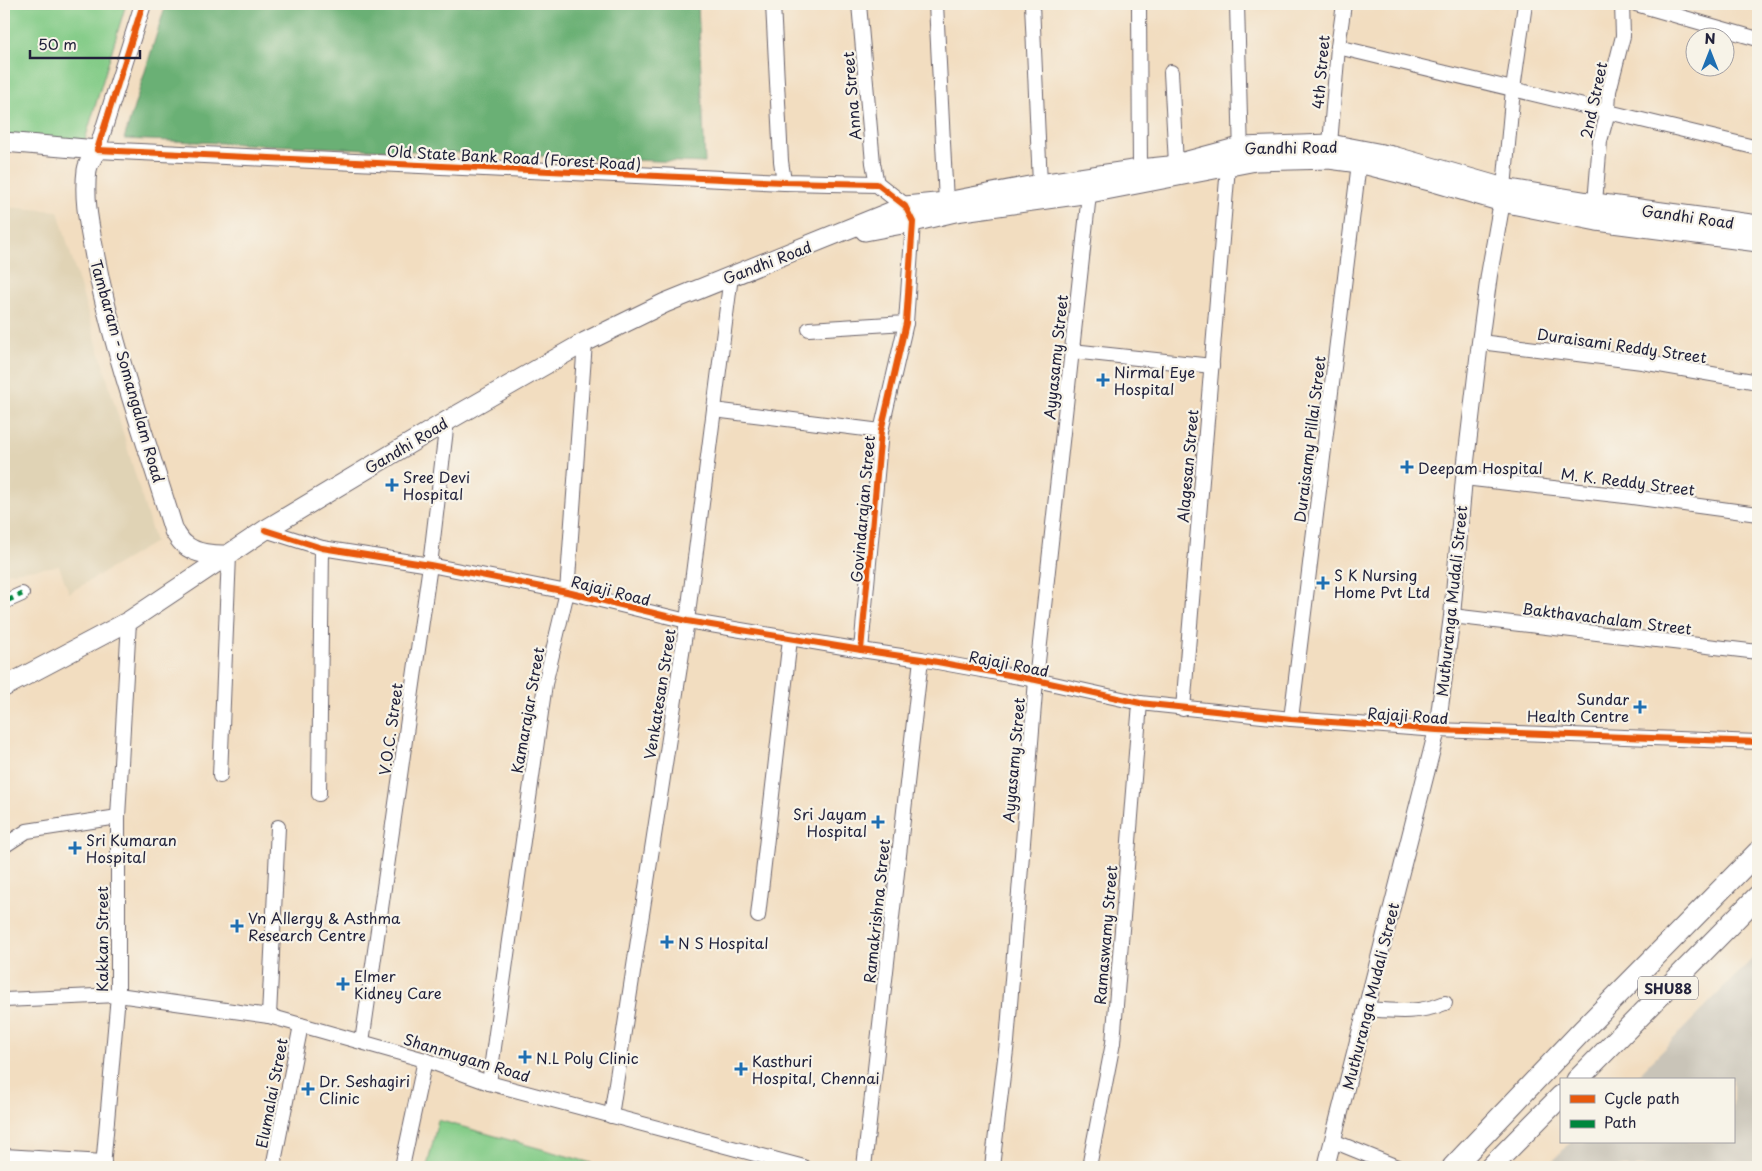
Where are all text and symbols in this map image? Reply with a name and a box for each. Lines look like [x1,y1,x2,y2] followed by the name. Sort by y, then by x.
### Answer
[30,28,140,60] scale bar
[1684,28,1734,78] north arrow
[1704,28,1716,49] text: N
[38,32,77,55] text: 50 m
[1305,34,1335,110] street label: 4th Street
[836,51,866,141] street label: Anna Street
[1574,59,1612,141] street label: 2nd Street
[1244,135,1338,159] street label: Gandhi Road
[386,139,642,175] street label: Old State Bank Road (Forest Road)
[1640,198,1736,234] street label: Gandhi Road
[719,235,815,289] street label: Gandhi Road
[85,257,171,485] street label: Tambaram - Somangalam Road
[1037,293,1073,421] street label: Ayyasamy Street
[1536,322,1708,368] street label: Duraisami Reddy Street
[1287,354,1331,524] street label: Duraisamy Pillai Street
[1114,360,1195,400] place label: Nirmal Eye Hospital
[1096,373,1110,387] marker: Nirmal Eye Hospital
[1171,408,1203,524] street label: Alagesan Street
[360,411,452,479] street label: Gandhi Road
[844,434,880,583] street label: Govindarajan Street
[1418,456,1543,479] place label: Deepam Hospital
[1400,460,1414,474] marker: Deepam Hospital
[1560,461,1696,501] street label: M. K. Reddy Street
[403,465,470,505] place label: Sree Devi Hospital
[385,478,399,492] marker: Sree Devi Hospital
[1430,504,1472,698] street label: Muthuranga Mudali Street
[1334,563,1430,603] place label: S K Nursing Home Pvt Ltd
[569,569,653,611] street label: Rajaji Road
[1316,576,1330,590] marker: S K Nursing Home Pvt Ltd
[1521,596,1693,640] street label: Bakthavachalam Street
[637,627,681,761] street label: Venkatesan Street
[967,644,1051,682] street label: Rajaji Road
[505,645,549,775] street label: Kamarajar Street
[372,681,408,777] street label: V.O.C. Street
[1527,687,1629,727] place label: Sundar Health Centre
[996,697,1030,823] street label: Ayyasamy Street
[1633,700,1647,714] marker: Sundar Health Centre
[1367,701,1449,729] street label: Rajaji Road
[793,802,867,842] place label: Sri Jayam Hospital
[871,815,885,829] marker: Sri Jayam Hospital
[86,828,177,868] place label: Sri Kumaran Hospital
[857,838,895,984] street label: Ramakrishna Street
[68,841,82,855] marker: Sri Kumaran Hospital
[1087,864,1123,1006] street label: Ramaswamy Street
[90,886,113,992] street label: Kakkan Street
[1336,900,1404,1092] street label: Muthuranga Mudali Street
[248,906,401,946] place label: Vn Allergy & Asthma Research Centre
[230,919,244,933] marker: Vn Allergy & Asthma Research Centre
[678,931,769,954] place label: N S Hospital
[660,935,674,949] marker: N S Hospital
[354,964,442,1004] place label: Elmer Kidney Care
[1638,976,1698,1000] road number: SHU88
[336,977,350,991] marker: Elmer Kidney Care
[401,1027,533,1087] street label: Shanmugam Road
[249,1036,293,1150] street label: Elumalai Street
[536,1046,639,1069] place label: N.L Poly Clinic
[752,1049,880,1089] place label: Kasthuri Hospital, Chennai
[518,1050,532,1064] marker: N.L Poly Clinic
[734,1062,748,1076] marker: Kasthuri Hospital, Chennai
[319,1069,410,1109] place label: Dr. Seshagiri Clinic
[1560,1078,1734,1144] legend
[301,1082,315,1096] marker: Dr. Seshagiri Clinic
[1604,1086,1680,1109] text: Cycle path
[1604,1110,1636,1133] text: Path

